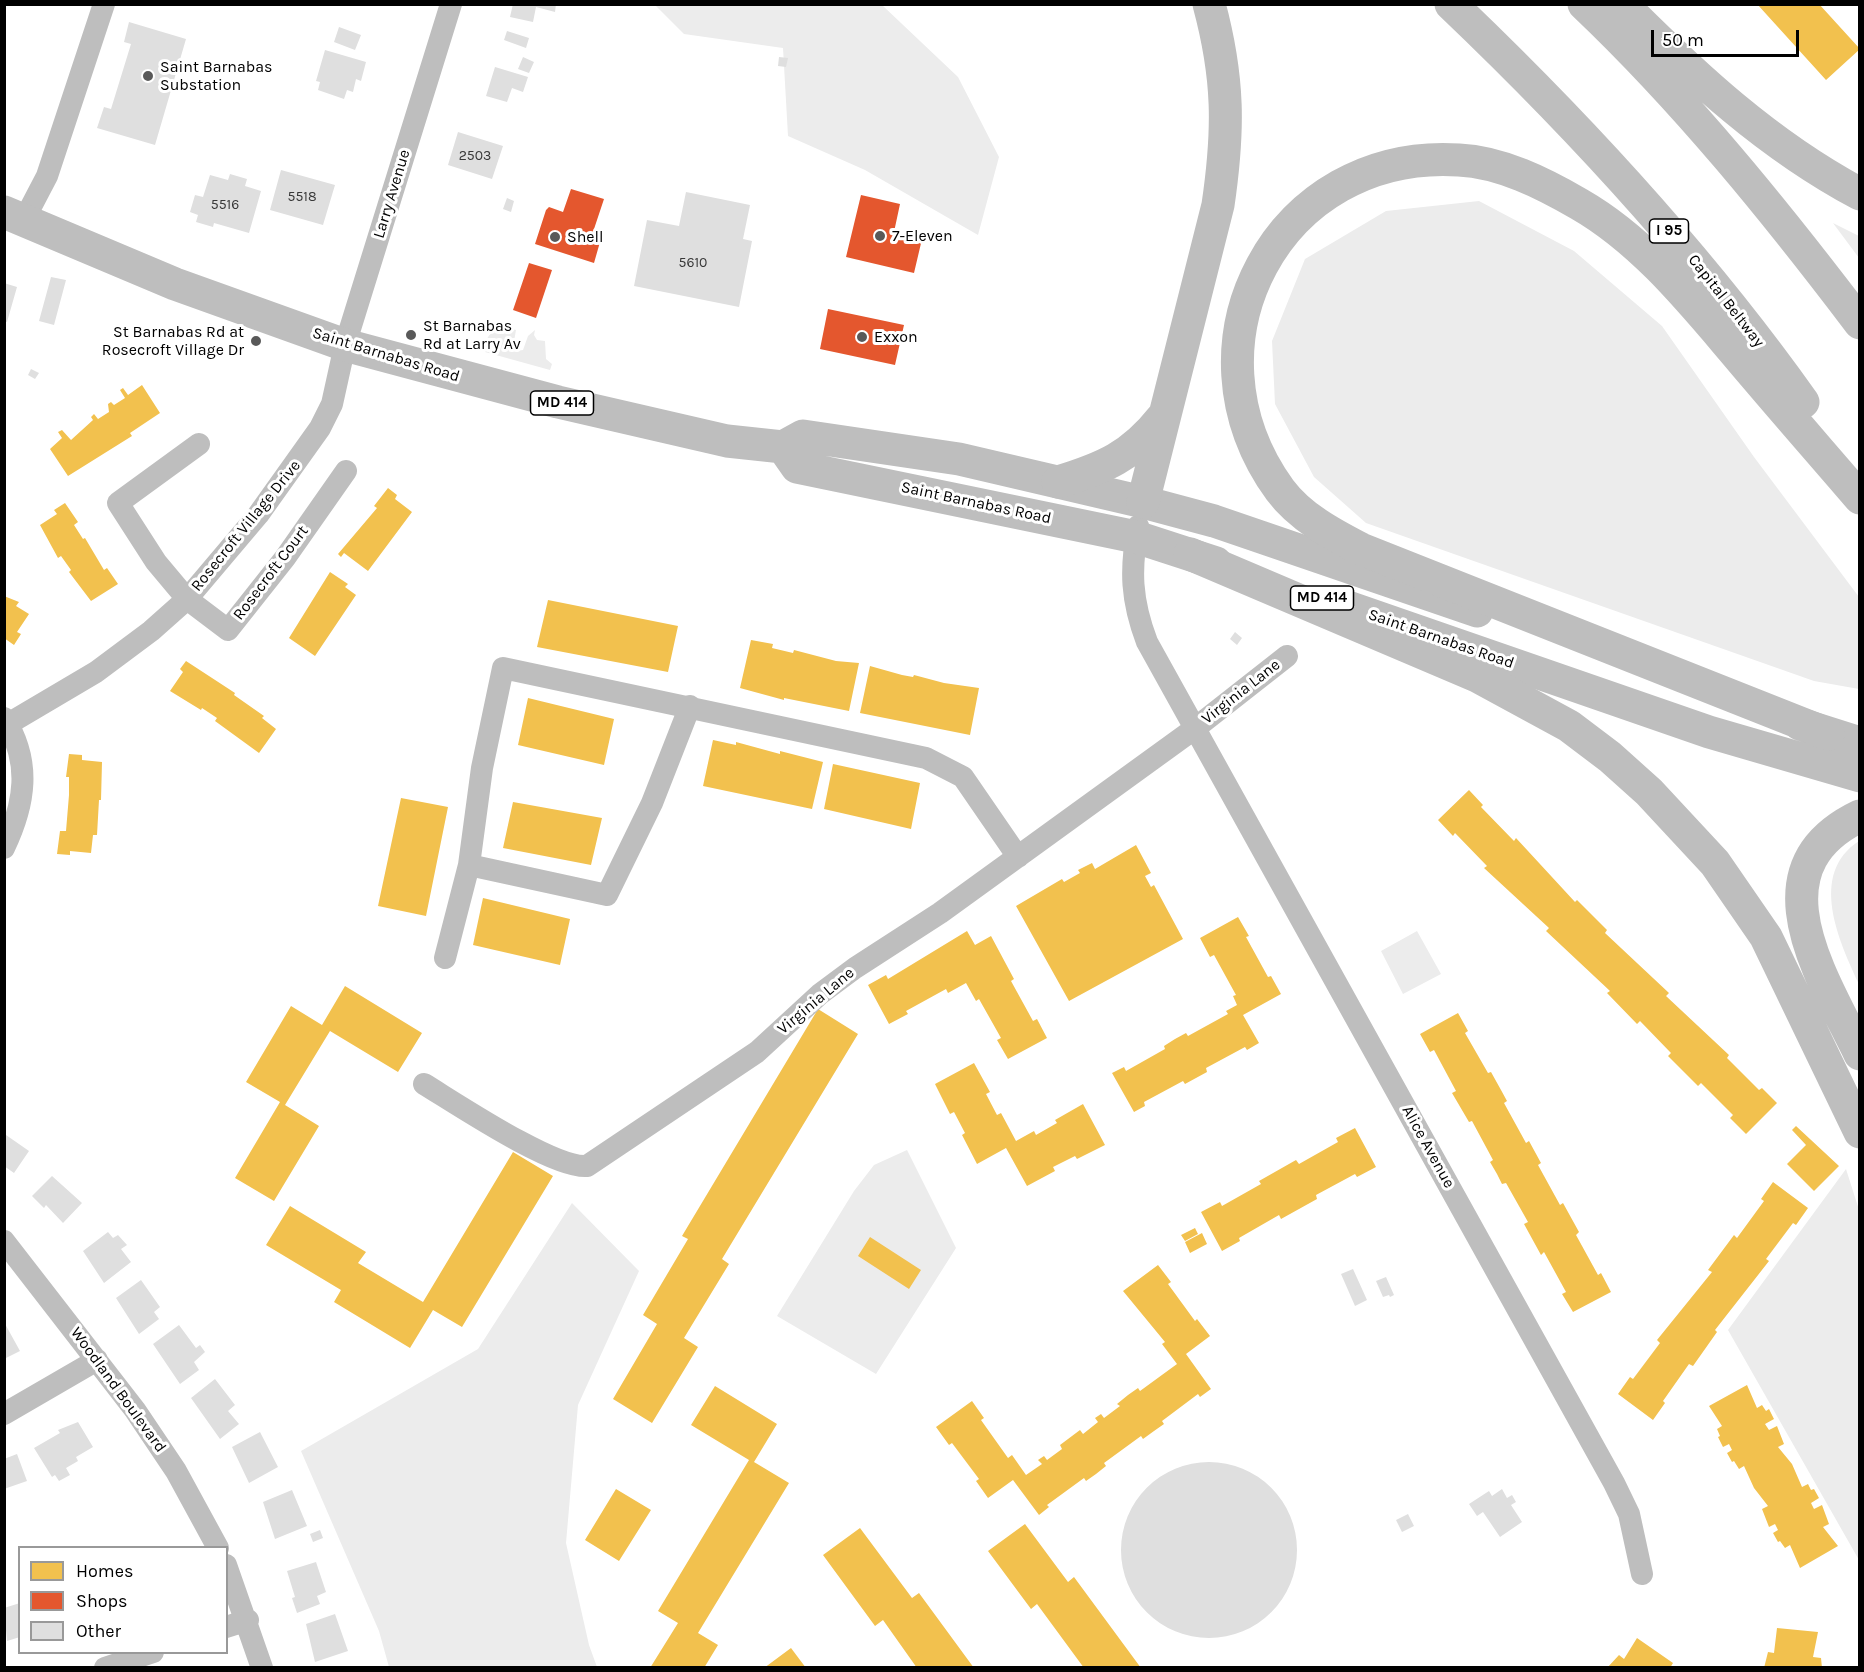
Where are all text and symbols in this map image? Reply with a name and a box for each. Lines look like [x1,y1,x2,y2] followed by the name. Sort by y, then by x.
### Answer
[1654,18,1802,56] scale bar
[1662,29,1704,51] text: 50 m
[160,57,272,95] place label: Saint Barnabas Substation
[141,69,155,83] marker: Saint Barnabas Substation
[369,147,415,241] street label: Larry Avenue
[459,148,491,164] house number: 2503
[287,189,317,205] house number: 5518
[211,197,239,213] house number: 5516
[1650,219,1688,243] road number: I 95
[892,226,953,246] place label: 7-Eleven
[567,227,604,247] place label: Shell
[873,229,887,243] marker: 7-Eleven
[548,230,562,244] marker: Shell
[1684,251,1768,351] street label: Capital Beltway
[679,255,707,271] house number: 5610
[423,316,521,354] place label: St Barnabas Rd at Larry Av
[102,322,244,360] place label: St Barnabas Rd at Rosecroft Village Dr
[310,323,462,387] street label: Saint Barnabas Road
[874,327,918,347] place label: Exxon
[404,328,418,342] marker: St Barnabas Rd at Larry Av
[855,330,869,344] marker: Exxon
[249,334,263,348] marker: St Barnabas Rd at Rosecroft Village Dr
[530,391,594,415] road number: MD 414
[187,457,305,595] street label: Rosecroft Village Drive
[899,478,1053,528] street label: Saint Barnabas Road
[229,522,313,624] street label: Rosecroft Court
[1290,586,1354,610] road number: MD 414
[1366,605,1516,673] street label: Saint Barnabas Road
[1198,655,1284,729] street label: Virginia Lane
[774,963,858,1039] street label: Virginia Lane
[1397,1102,1459,1192] street label: Alice Avenue
[66,1324,170,1456] street label: Woodland Boulevard
[18,1546,228,1654] legend
[76,1560,133,1582] text: Homes
[76,1590,128,1612] text: Shops
[76,1620,121,1642] text: Other

